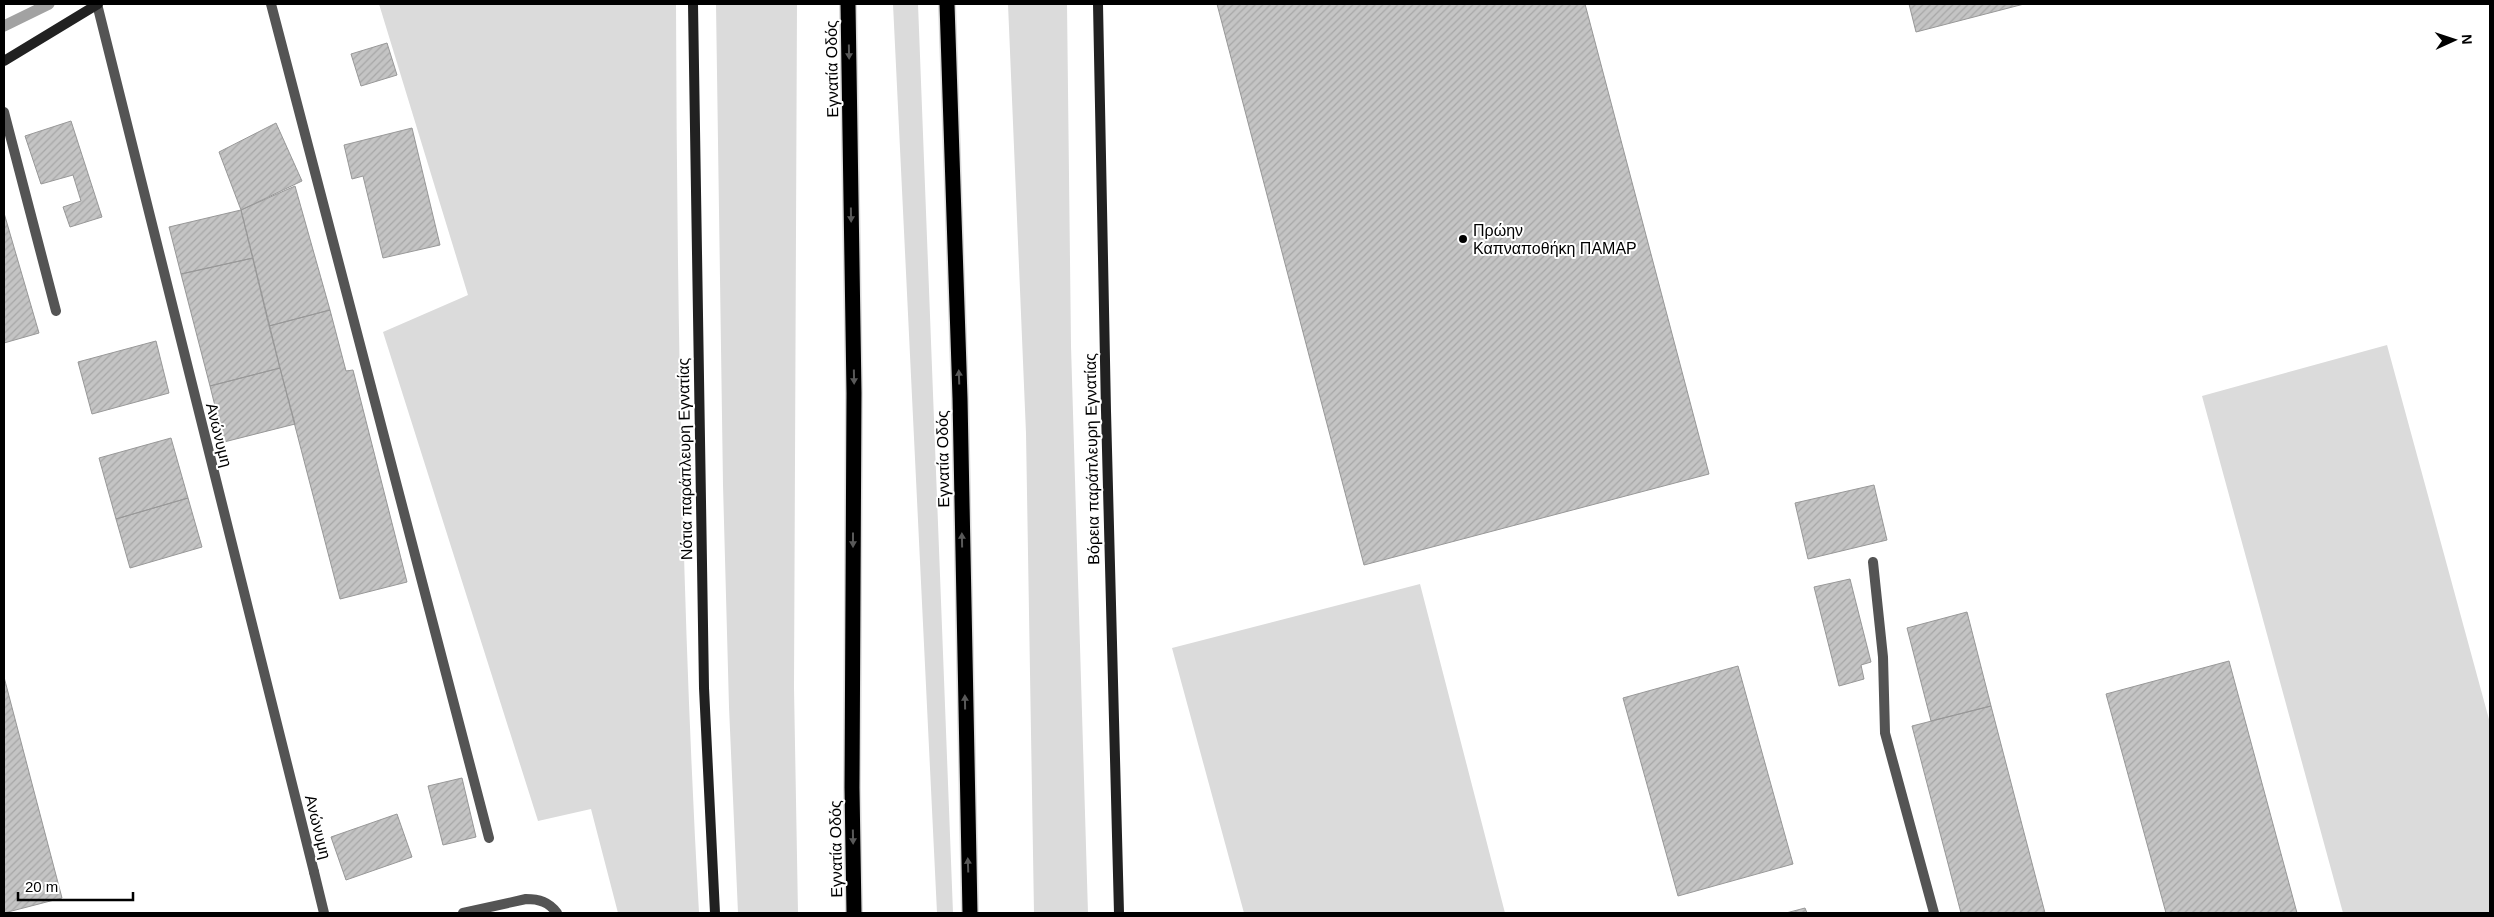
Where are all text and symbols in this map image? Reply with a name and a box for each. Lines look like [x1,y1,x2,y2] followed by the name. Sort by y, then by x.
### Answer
[2429,15,2479,65] north arrow
[823,20,841,118] street label: Εγνατία Οδός
[2459,34,2475,45] text: N
[845,45,853,61] one-way arrow
[847,207,855,223] one-way arrow
[1473,222,1637,257] place label: Πρώην Καπναποθήκη ΠΑΜΑΡ
[1457,233,1469,245] marker: Πρώην Καπναποθήκη ΠΑΜΑΡ
[1082,353,1102,565] street label: Βόρεια παράπλευρη Εγνατίας
[675,357,695,560] street label: Νότια παράπλευρη Εγνατίας
[955,369,963,385] one-way arrow
[850,370,858,386] one-way arrow
[203,401,235,469] street label: Ανώνυμη
[934,410,952,508] street label: Εγνατία Οδός
[958,531,966,547] one-way arrow
[849,532,857,548] one-way arrow
[961,694,969,710] one-way arrow
[302,793,334,861] street label: Ανώνυμη
[827,800,845,898] street label: Εγνατία Οδός
[849,829,857,845] one-way arrow
[964,856,972,872] one-way arrow
[18,870,132,902] scale bar
[25,878,58,895] text: 20 m

